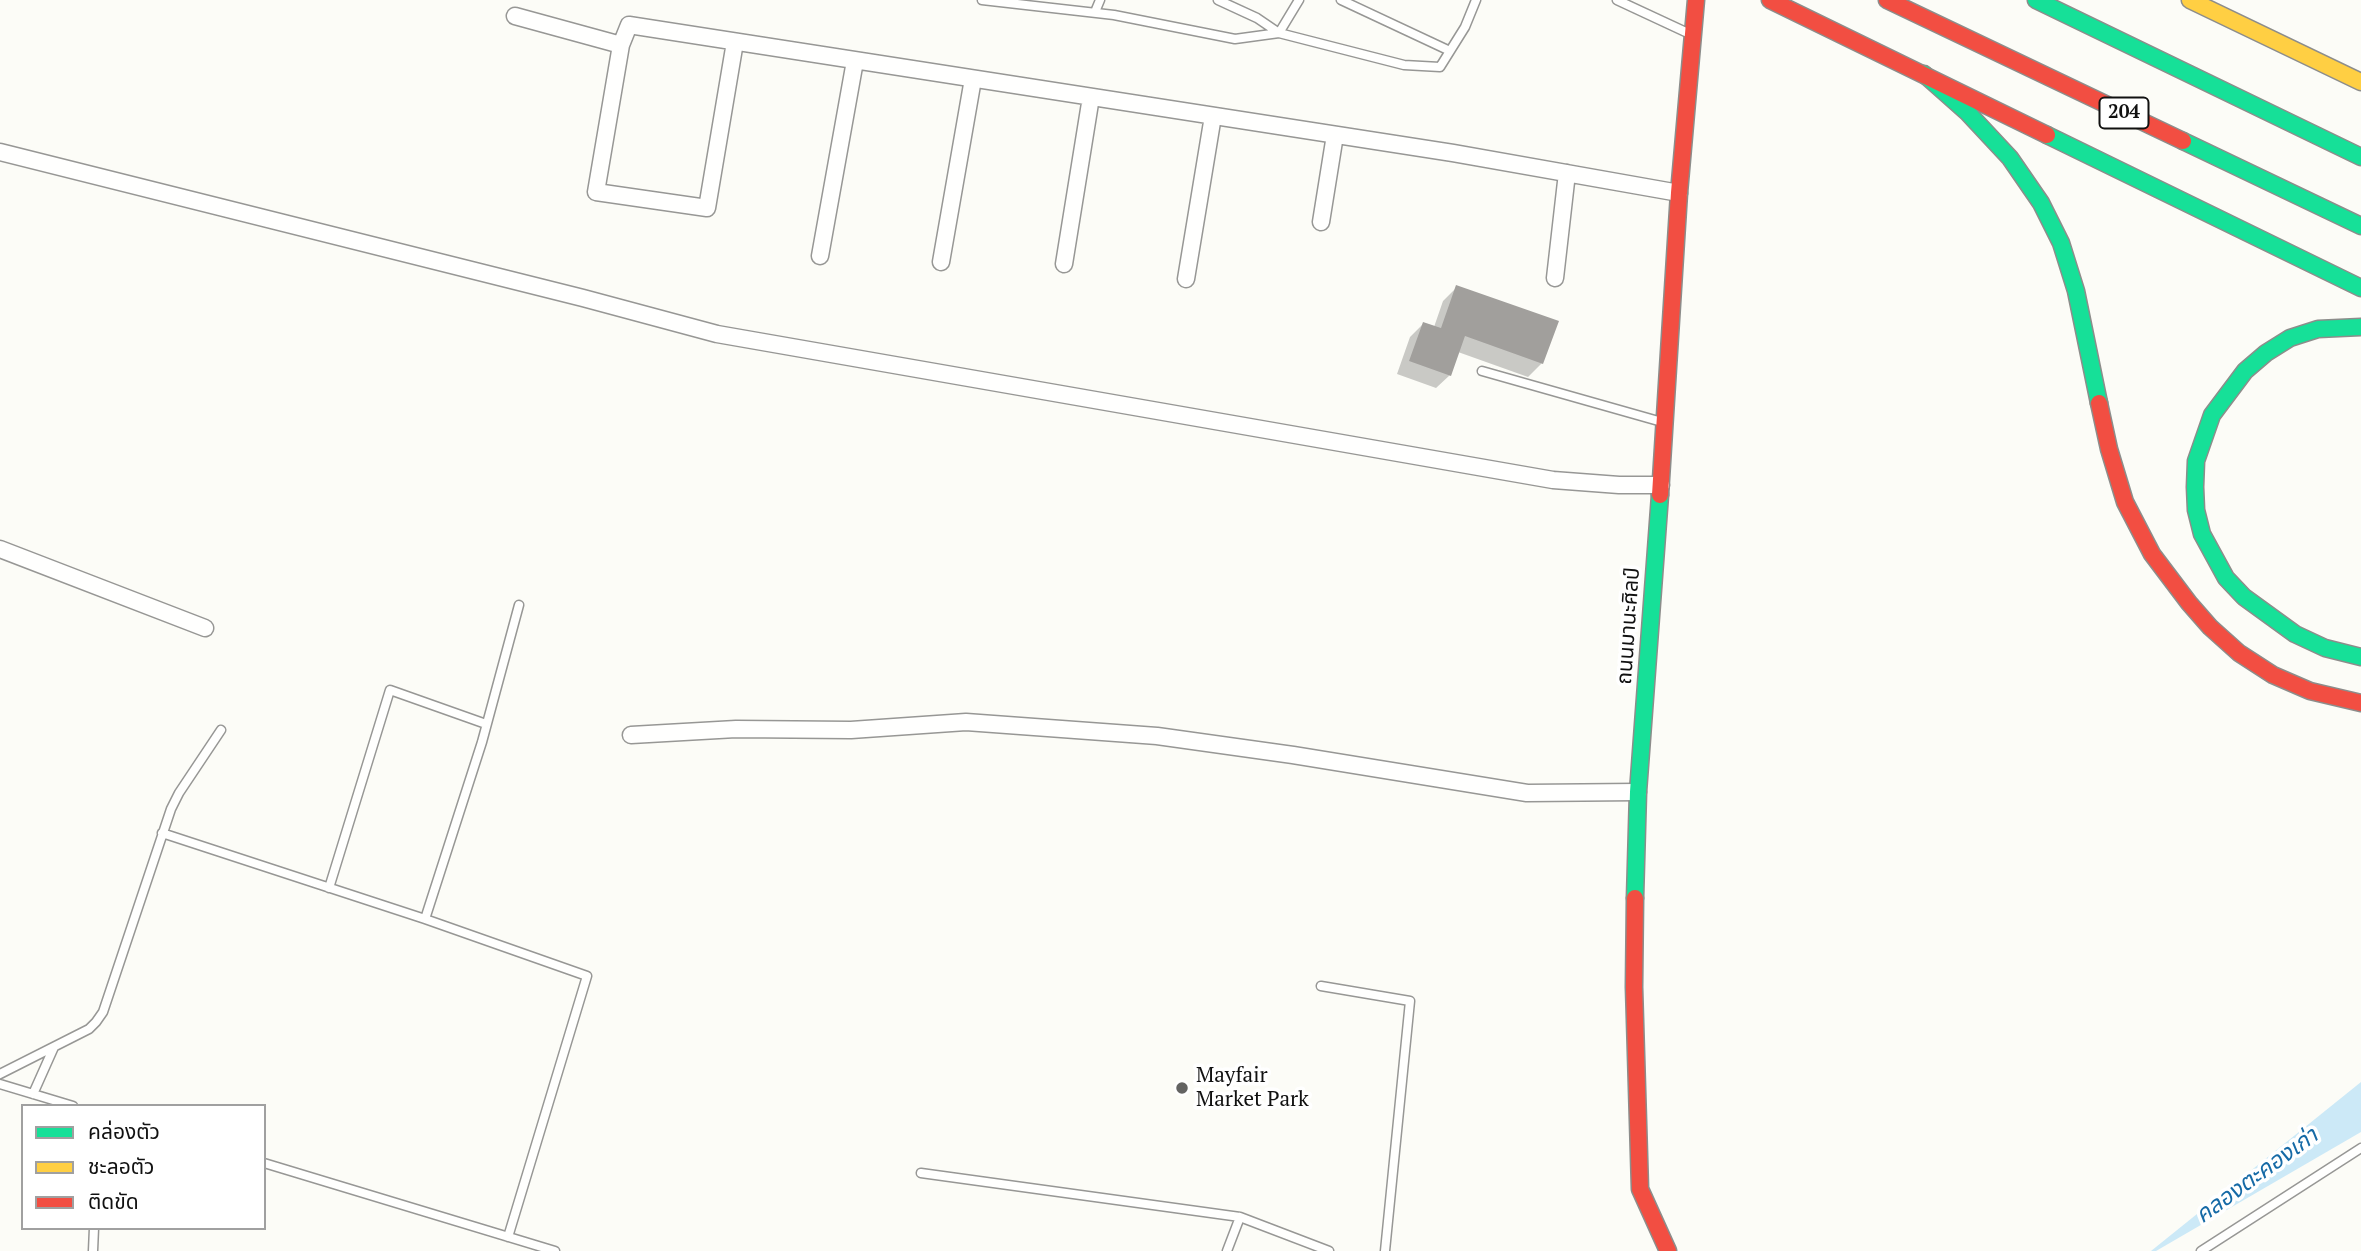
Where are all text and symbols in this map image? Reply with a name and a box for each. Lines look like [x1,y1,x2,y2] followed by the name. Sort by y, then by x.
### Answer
[2100,97,2148,128] road number: 204
[1612,566,1646,686] street label: ถนนมานะศิลป์
[1196,1063,1309,1113] place label: Mayfair Market Park
[1174,1080,1190,1096] marker: Mayfair Market Park
[21,1104,266,1230] legend
[88,1117,160,1145] text: คล่องตัว
[2190,1122,2324,1230] water label: คลองตะคองเก่า
[88,1152,154,1180] text: ชะลอตัว
[88,1187,139,1215] text: ติดขัด

